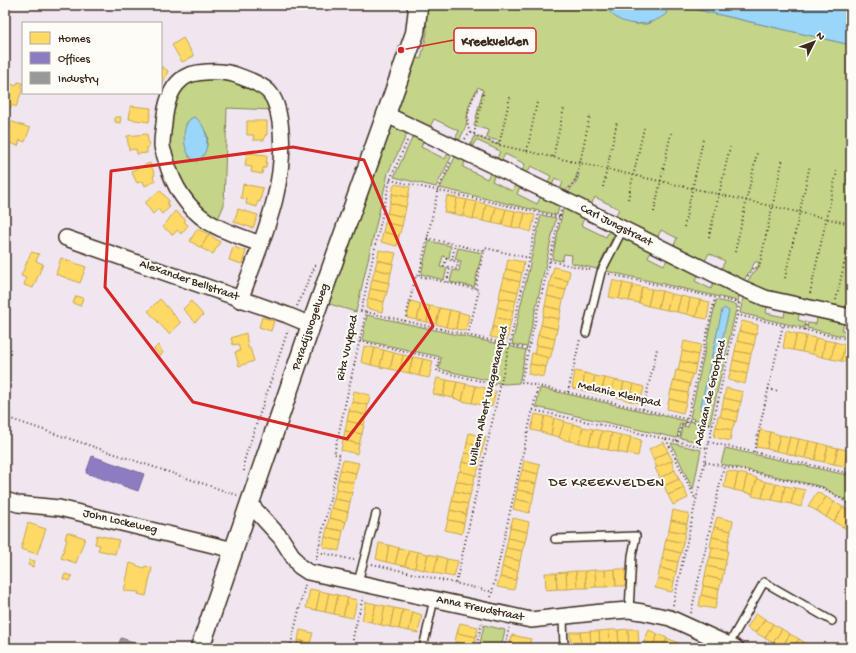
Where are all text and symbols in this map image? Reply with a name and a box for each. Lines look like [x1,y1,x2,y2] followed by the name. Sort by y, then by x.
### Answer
[22,22,162,94] legend
[794,22,834,62] north arrow
[454,28,536,53] callout: Kreekvelden
[813,30,827,43] text: N
[58,33,91,47] text: Homes
[461,35,529,50] text: Kreekvelden
[58,53,90,67] text: Offices
[58,73,99,87] text: Industry
[578,202,655,251] street label: Carl Jungstraat
[137,257,242,305] street label: Alexander Bellstraat
[289,281,333,373] street label: Paradijsvogelweg
[334,313,362,382] street label: Rita Vuykpad
[466,324,512,467] street label: Willem Albert Wagenaarpad
[692,338,730,447] street label: Adriaan de Grootpad
[576,379,663,412] street label: Melanie Kleinpad
[548,476,665,491] district label: DE KREEKVELDEN
[81,507,159,537] street label: John Lockeweg
[435,593,526,625] street label: Anna Freudstraat

